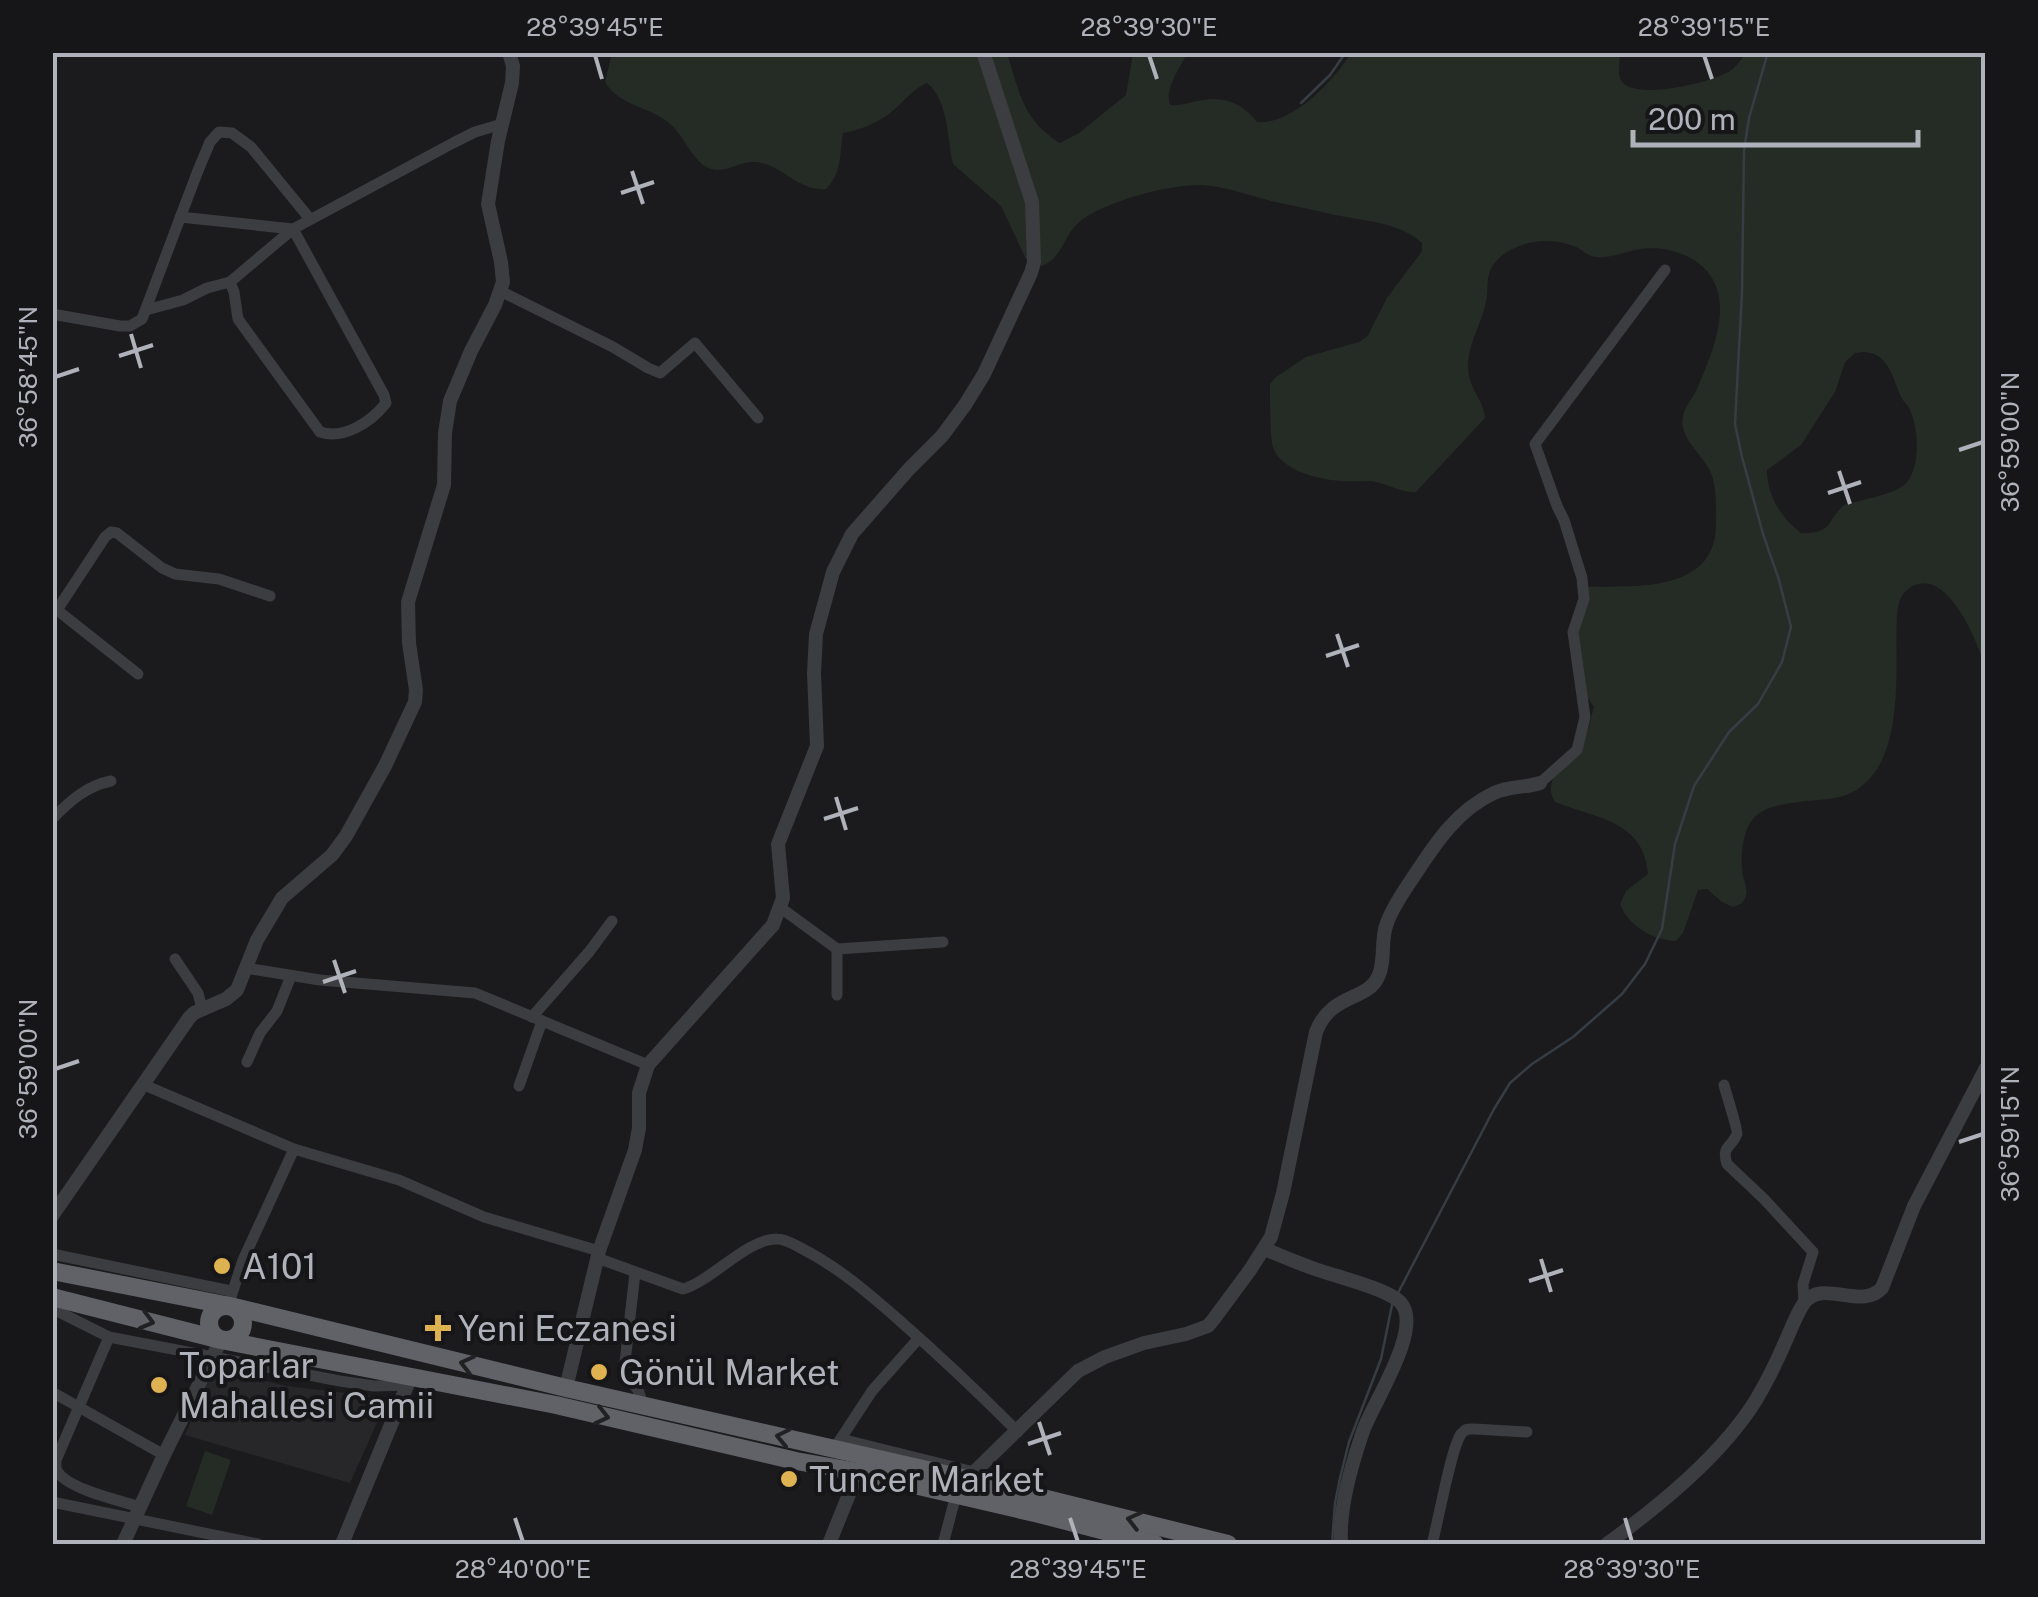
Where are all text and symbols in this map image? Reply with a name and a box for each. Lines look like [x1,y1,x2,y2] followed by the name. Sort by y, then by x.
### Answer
[526,12,664,42] text: 28°39'45"E
[1080,12,1218,42] text: 28°39'30"E
[1638,12,1770,42] text: 28°39'15"E
[1633,85,1918,147] scale bar
[1648,101,1736,137] text: 200 m
[13,306,43,448] text: 36°58'45"N
[1995,372,2025,512] text: 36°59'00"N
[13,999,43,1139] text: 36°59'00"N
[1995,1066,2025,1202] text: 36°59'15"N
[242,1246,317,1287] place label: A101
[211,1255,233,1277] marker: A101
[458,1308,677,1349] place label: Yeni Eczanesi
[138,1310,155,1331] one-way arrow
[427,1317,449,1339] marker: Yeni Eczanesi
[179,1345,434,1426] place label: Toparlar Mahallesi Camii
[619,1352,840,1393] place label: Gönül Market
[459,1355,476,1376] one-way arrow
[588,1361,610,1383] marker: Gönül Market
[148,1374,170,1396] marker: Toparlar Mahallesi Camii
[593,1404,610,1425] one-way arrow
[775,1428,792,1449] one-way arrow
[809,1459,1045,1500] place label: Tuncer Market
[778,1468,800,1490] marker: Tuncer Market
[1126,1511,1143,1532] one-way arrow
[455,1554,591,1584] text: 28°40'00"E
[1009,1554,1147,1584] text: 28°39'45"E
[1563,1554,1701,1584] text: 28°39'30"E

